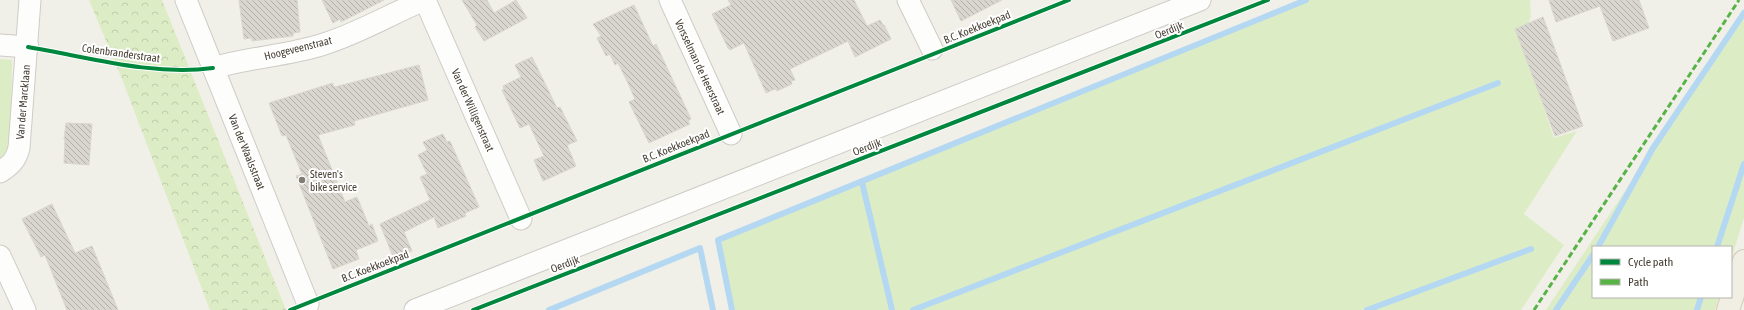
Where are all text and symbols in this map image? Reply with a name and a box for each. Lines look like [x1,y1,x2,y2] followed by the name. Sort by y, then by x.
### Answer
[942,8,1012,46] street label: B.C. Koekkoekpad
[673,17,727,117] street label: Vorsselman de Heerstraat
[1153,19,1185,41] street label: Oerdijk
[263,34,333,62] street label: Hoogeveenstraat
[81,42,161,64] street label: Colenbranderstraat
[14,64,32,140] street label: Van der Marcklaan
[449,67,497,153] street label: Van der Willigenstraat
[226,113,268,191] street label: Van der Waalsstraat
[641,127,711,165] street label: B.C. Koekkoekpad
[851,136,883,158] street label: Oerdijk
[310,168,357,193] place label: Steven's bike service
[297,175,307,185] marker: Steven's bike service
[1592,246,1732,298] legend
[340,248,410,284] street label: B.C. Koekkoekpad
[549,253,581,275] street label: Oerdijk
[1628,255,1673,269] text: Cycle path
[1628,275,1649,289] text: Path

